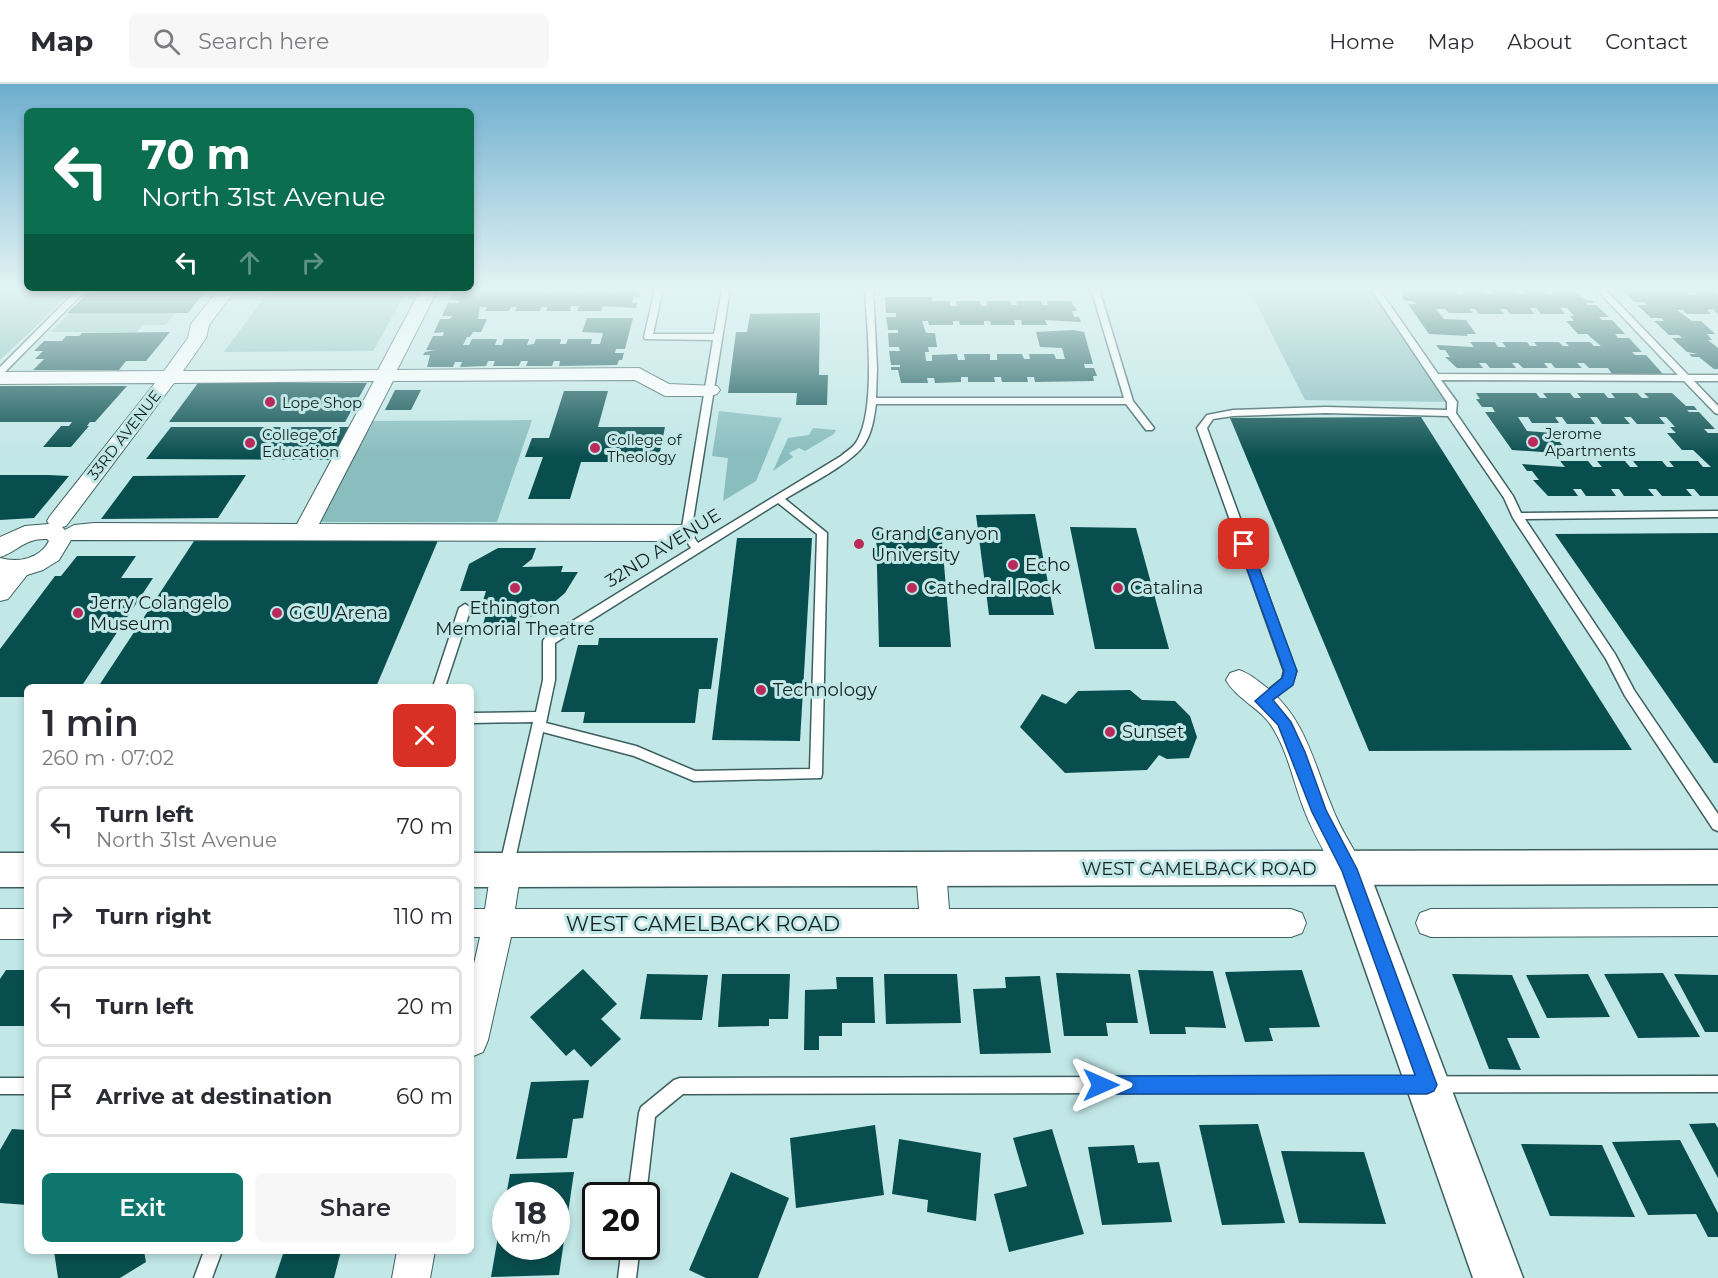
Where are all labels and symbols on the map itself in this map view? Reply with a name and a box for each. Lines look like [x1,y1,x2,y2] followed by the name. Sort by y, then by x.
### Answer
[83,386,165,484] street label: 33RD AVENUE
[282,393,362,412] place label: Lope Shop
[263,395,277,409] marker: Lope Shop
[1544,424,1636,460] place label: Jerome Apartments
[262,425,339,461] place label: College of Education
[607,430,682,466] place label: College of Theology
[1526,435,1540,449] marker: Jerome Apartments
[243,436,257,450] marker: College of Education
[588,441,602,455] marker: College of Theology
[601,504,725,592] street label: 32ND AVENUE
[1218,518,1269,569] pin
[871,523,999,566] place label: Grand Canyon University
[852,537,866,551] marker: Grand Canyon University
[1025,554,1070,576] place label: Echo
[1006,558,1020,572] marker: Echo
[924,577,1062,599] place label: Cathedral Rock
[1130,577,1203,599] place label: Catalina
[508,581,522,595] marker: Ethington Memorial Theatre
[905,581,919,595] marker: Cathedral Rock
[1111,581,1125,595] marker: Catalina
[89,592,229,635] place label: Jerry Colangelo Museum
[435,597,595,640] place label: Ethington Memorial Theatre
[289,602,388,624] place label: GCU Arena
[71,606,85,620] marker: Jerry Colangelo Museum
[270,606,284,620] marker: GCU Arena
[773,679,877,701] place label: Technology
[754,683,768,697] marker: Technology
[1122,721,1184,743] place label: Sunset
[1103,725,1117,739] marker: Sunset
[1081,858,1317,880] street label: WEST CAMELBACK ROAD
[566,911,840,936] street label: WEST CAMELBACK ROAD
[1069,1053,1133,1117] position arrow
[582,1182,660,1260] speed limit sign: 20

